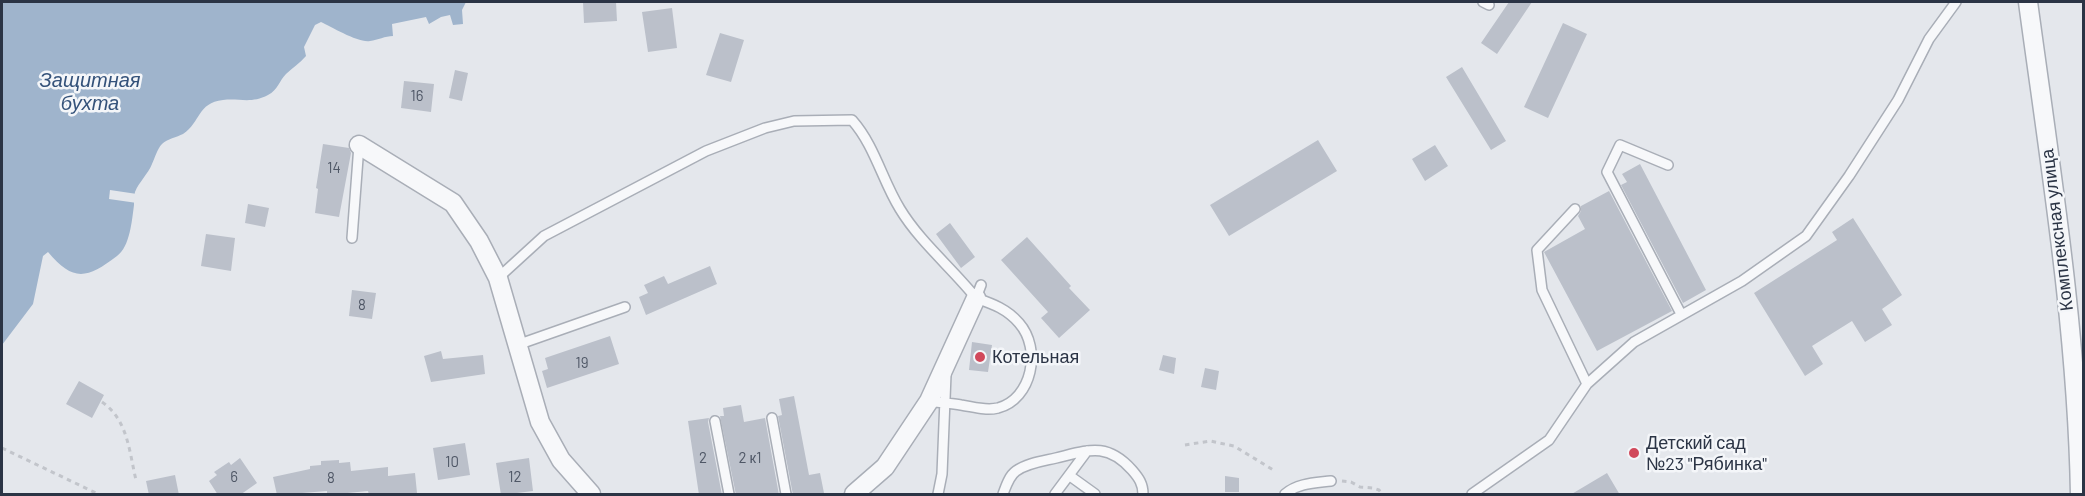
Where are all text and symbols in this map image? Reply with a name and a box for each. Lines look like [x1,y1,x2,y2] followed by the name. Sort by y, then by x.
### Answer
[39,68,141,115] water label: Защитная бухта
[411,87,423,105] house number: 16
[2036,148,2078,312] street label: Комплексная улица
[327,159,341,177] house number: 14
[358,296,366,314] house number: 8
[992,346,1079,368] place label: Котельная
[973,350,987,364] marker: Котельная
[575,354,589,372] house number: 19
[1646,432,1767,474] place label: Детский сад №23 "Рябинка"
[1627,446,1641,460] marker: Детский сад №23 "Рябинка"
[699,449,707,467] house number: 2
[739,449,761,467] house number: 2 к1
[445,453,459,471] house number: 10
[230,468,238,486] house number: 6
[508,468,522,486] house number: 12
[327,469,335,487] house number: 8

